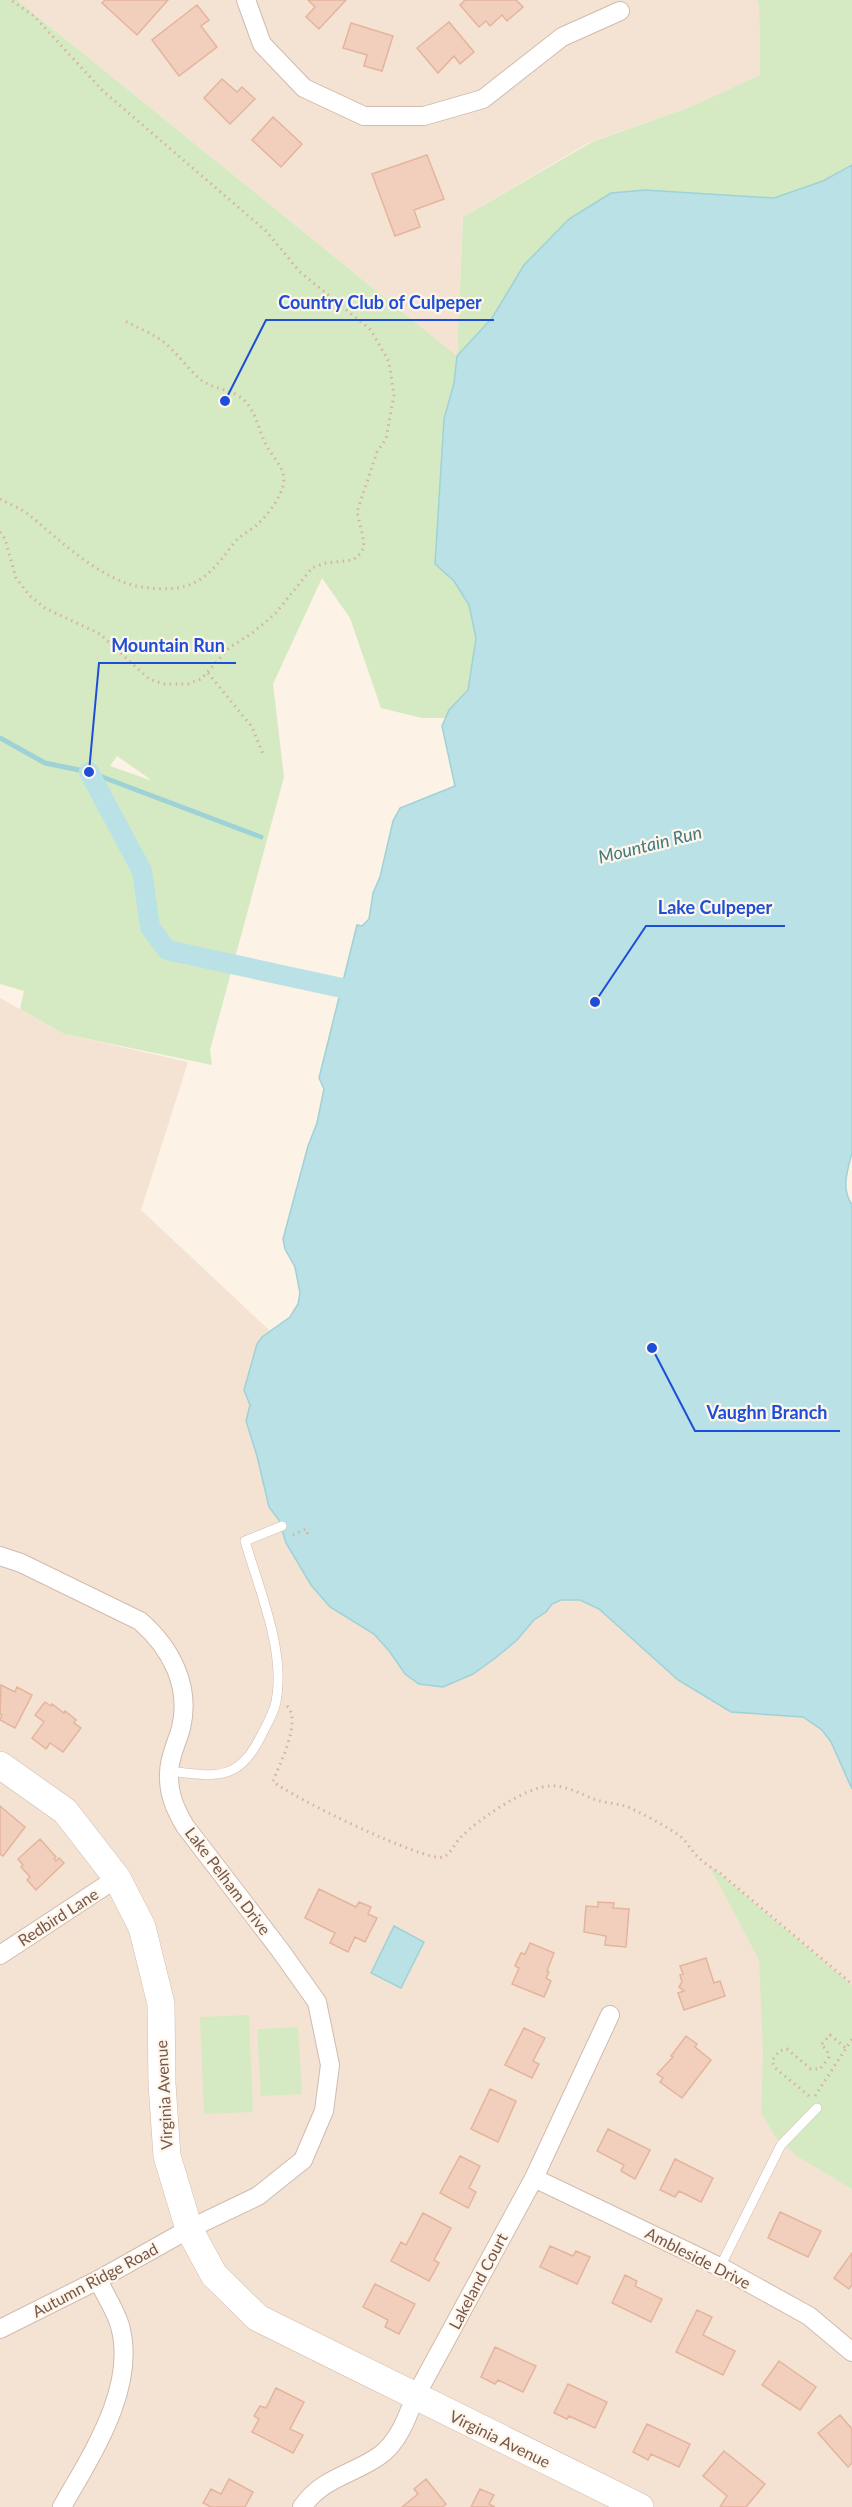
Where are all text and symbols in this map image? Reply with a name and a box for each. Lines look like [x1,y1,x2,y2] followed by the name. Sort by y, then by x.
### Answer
[266,284,494,320] callout: Country Club of Culpeper
[278,291,482,313] text: Country Club of Culpeper
[99,627,236,663] callout: Mountain Run
[111,634,225,656] text: Mountain Run
[596,821,704,868] water label: Mountain Run
[646,890,785,926] callout: Lake Culpeper
[658,896,772,918] text: Lake Culpeper
[695,1395,840,1431] callout: Vaughn Branch
[706,1401,828,1423] text: Vaughn Branch
[182,1823,275,1938] street label: Lake Pelham Drive
[14,1884,101,1950] street label: Redbird Lane
[151,2040,176,2150] street label: Virginia Avenue
[642,2223,754,2292] street label: Ambleside Drive
[444,2229,511,2332] street label: Lakeland Court
[29,2238,161,2321] street label: Autumn Ridge Road
[447,2406,554,2471] street label: Virginia Avenue

